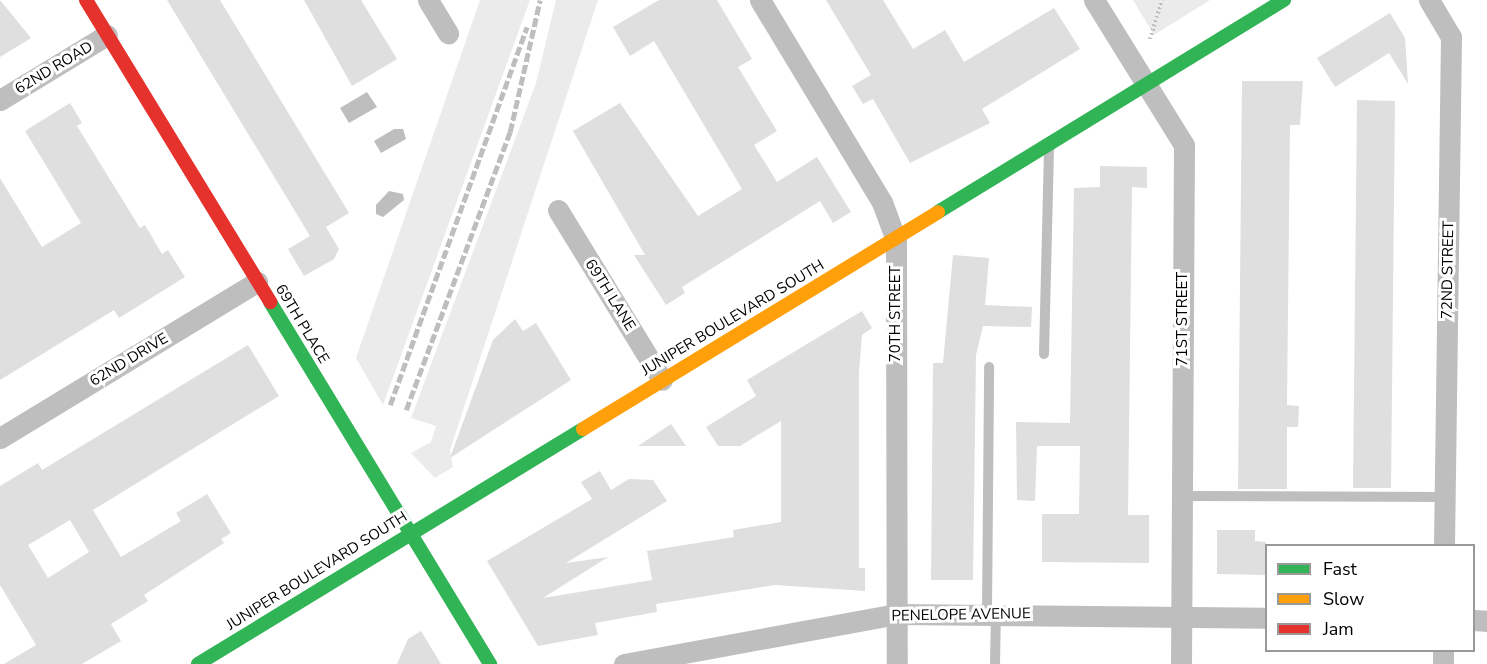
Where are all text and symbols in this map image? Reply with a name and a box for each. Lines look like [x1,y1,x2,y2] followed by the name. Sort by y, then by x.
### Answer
[12,38,96,98] street label: 62ND ROAD
[1438,221,1458,319] street label: 72ND STREET
[581,256,639,334] street label: 69TH LANE
[638,256,828,380] street label: JUNIPER BOULEVARD SOUTH
[887,266,905,362] street label: 70TH STREET
[1174,272,1192,366] street label: 71ST STREET
[271,281,333,367] street label: 69TH PLACE
[87,330,171,390] street label: 62ND DRIVE
[223,508,411,634] street label: JUNIPER BOULEVARD SOUTH
[1265,544,1475,652] legend
[1323,557,1357,581] text: Fast
[1323,587,1364,611] text: Slow
[891,605,1031,625] street label: PENELOPE AVENUE
[1323,617,1354,641] text: Jam

